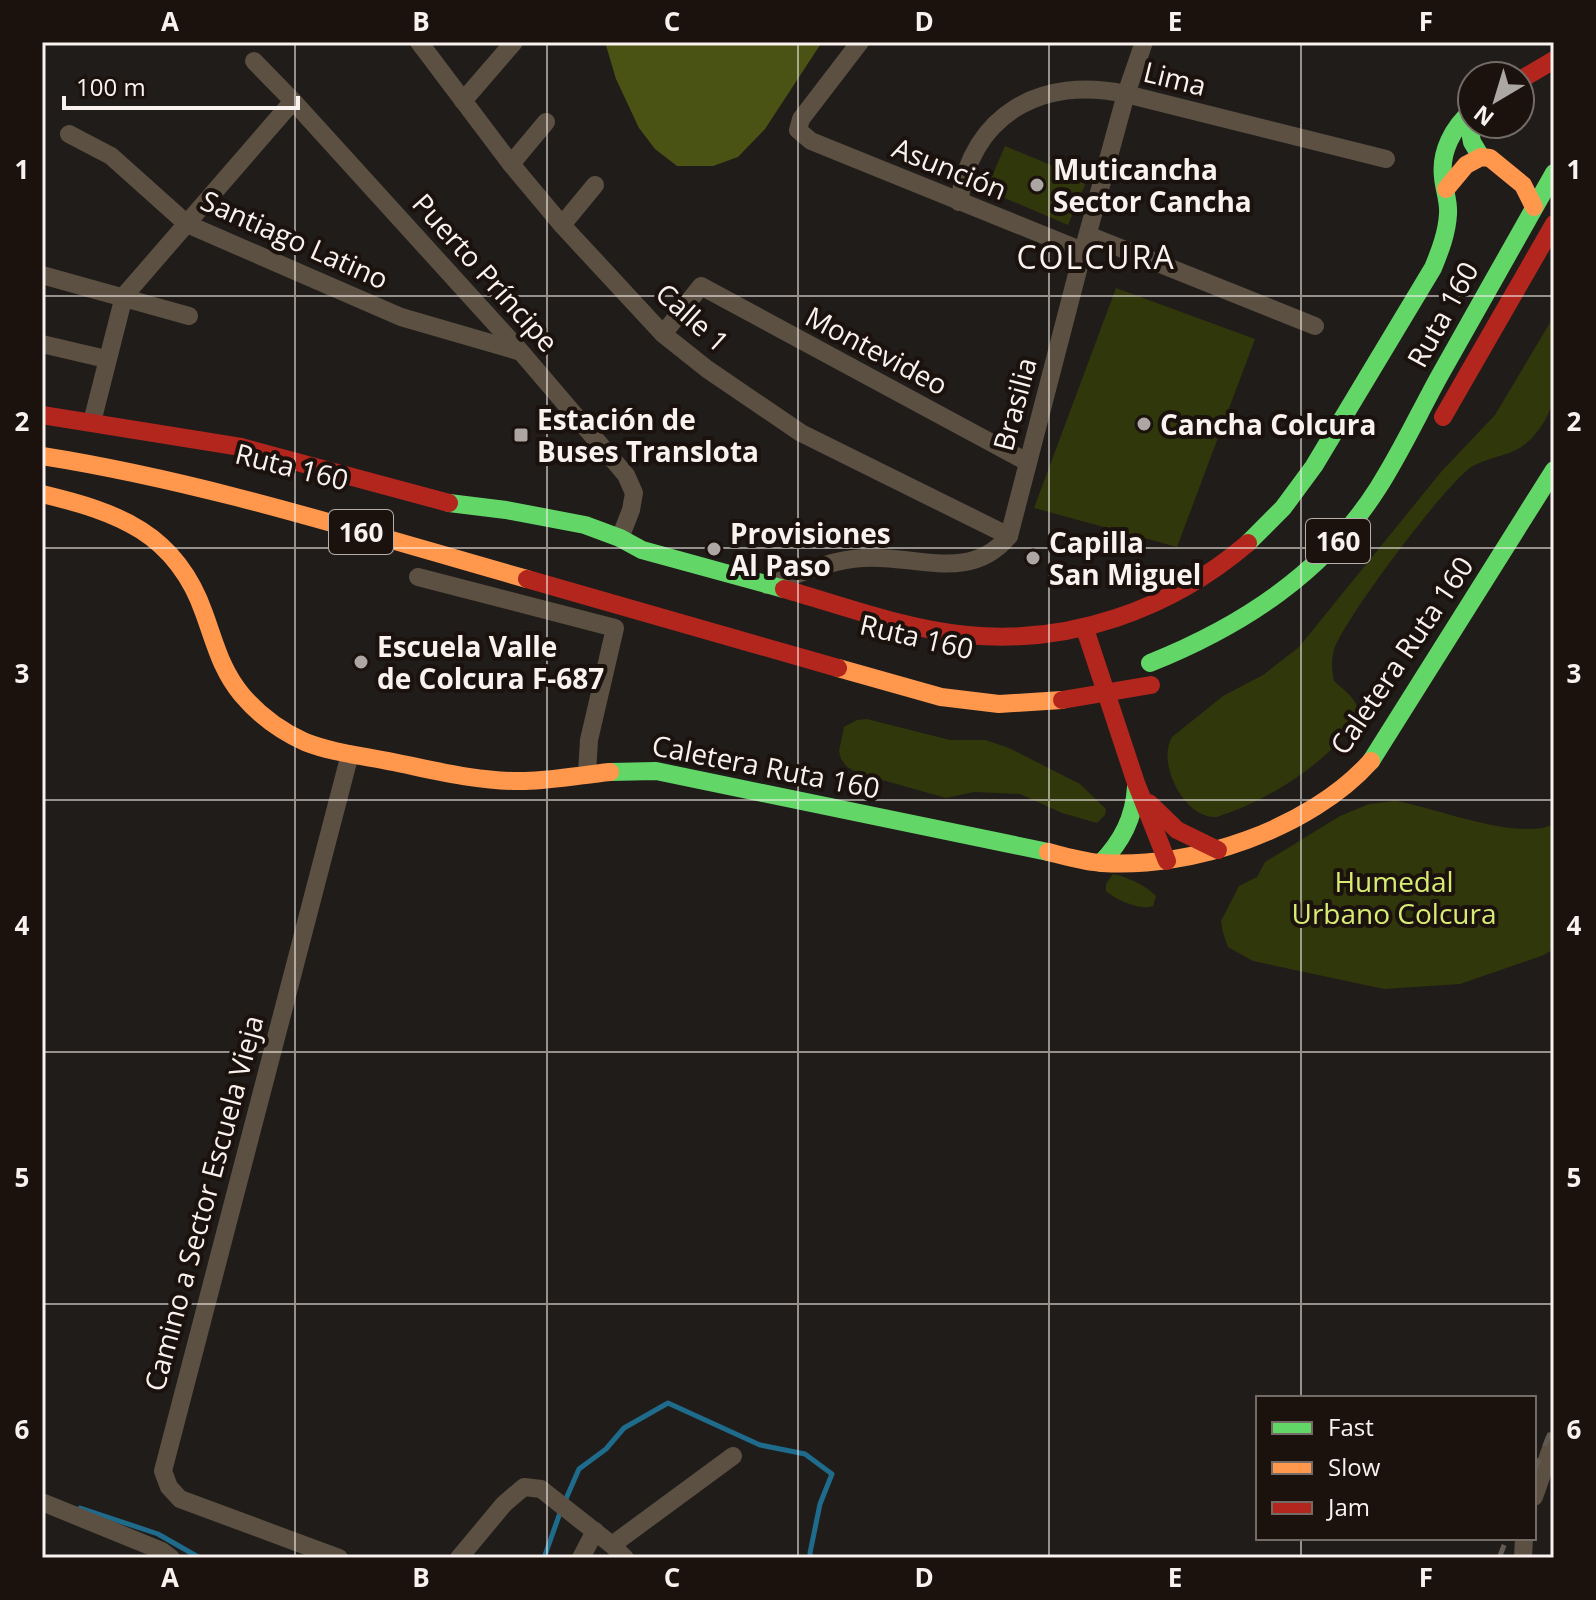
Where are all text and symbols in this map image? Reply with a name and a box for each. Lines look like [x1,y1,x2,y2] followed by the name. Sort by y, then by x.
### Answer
[161,3,179,39] text: A
[412,3,430,39] text: B
[664,3,680,39] text: C
[914,3,934,39] text: D
[1168,3,1182,39] text: E
[1419,3,1433,39] text: F
[1140,52,1210,104] street label: Lima
[64,60,298,110] scale bar
[1456,60,1536,140] north arrow
[76,70,146,103] text: 100 m
[1467,99,1499,134] text: N
[887,128,1013,208] street label: Asunción
[1053,150,1252,220] place label: Muticancha Sector Cancha
[15,151,29,187] text: 1
[1567,151,1581,187] text: 1
[1028,176,1046,194] marker: Muticancha Sector Cancha
[195,181,395,297] street label: Santiago Latino
[405,185,567,359] street label: Puerto Príncipe
[1016,235,1176,278] district label: COLCURA
[1397,254,1487,374] street label: Ruta 160
[648,274,738,360] street label: Calle 1
[799,297,955,403] street label: Montevideo
[983,353,1045,455] street label: Brasilia
[537,400,759,470] place label: Estación de Buses Translota
[15,403,30,439] text: 2
[1567,403,1582,439] text: 2
[1160,405,1376,443] place label: Cancha Colcura
[1135,415,1153,433] marker: Cancha Colcura
[512,426,530,444] marker: Estación de Buses Translota
[231,434,353,498] street label: Ruta 160
[329,510,393,554] road number: 160
[730,514,891,584] place label: Provisiones Al Paso
[1306,519,1370,563] road number: 160
[1049,523,1201,593] place label: Capilla San Miguel
[705,540,723,558] marker: Provisiones Al Paso
[1024,549,1042,567] marker: Capilla San Miguel
[1321,549,1481,761] street label: Caletera Ruta 160
[857,605,977,667] street label: Ruta 160
[377,627,604,697] place label: Escuela Valle de Colcura F-687
[352,653,370,671] marker: Escuela Valle de Colcura F-687
[15,655,29,691] text: 3
[1567,655,1581,691] text: 3
[649,725,883,807] street label: Caletera Ruta 160
[1292,862,1496,932] park label: Humedal Urbano Colcura
[15,907,30,943] text: 4
[1567,907,1582,943] text: 4
[134,1011,272,1395] street label: Camino a Sector Escuela Vieja
[15,1159,29,1195] text: 5
[1567,1159,1581,1195] text: 5
[1256,1396,1536,1540] legend
[1328,1410,1374,1443] text: Fast
[15,1411,30,1447] text: 6
[1567,1411,1582,1447] text: 6
[1328,1450,1381,1483] text: Slow
[1326,1490,1370,1523] text: Jam
[161,1559,179,1595] text: A
[412,1559,430,1595] text: B
[664,1559,680,1595] text: C
[914,1559,934,1595] text: D
[1168,1559,1182,1595] text: E
[1419,1559,1433,1595] text: F

